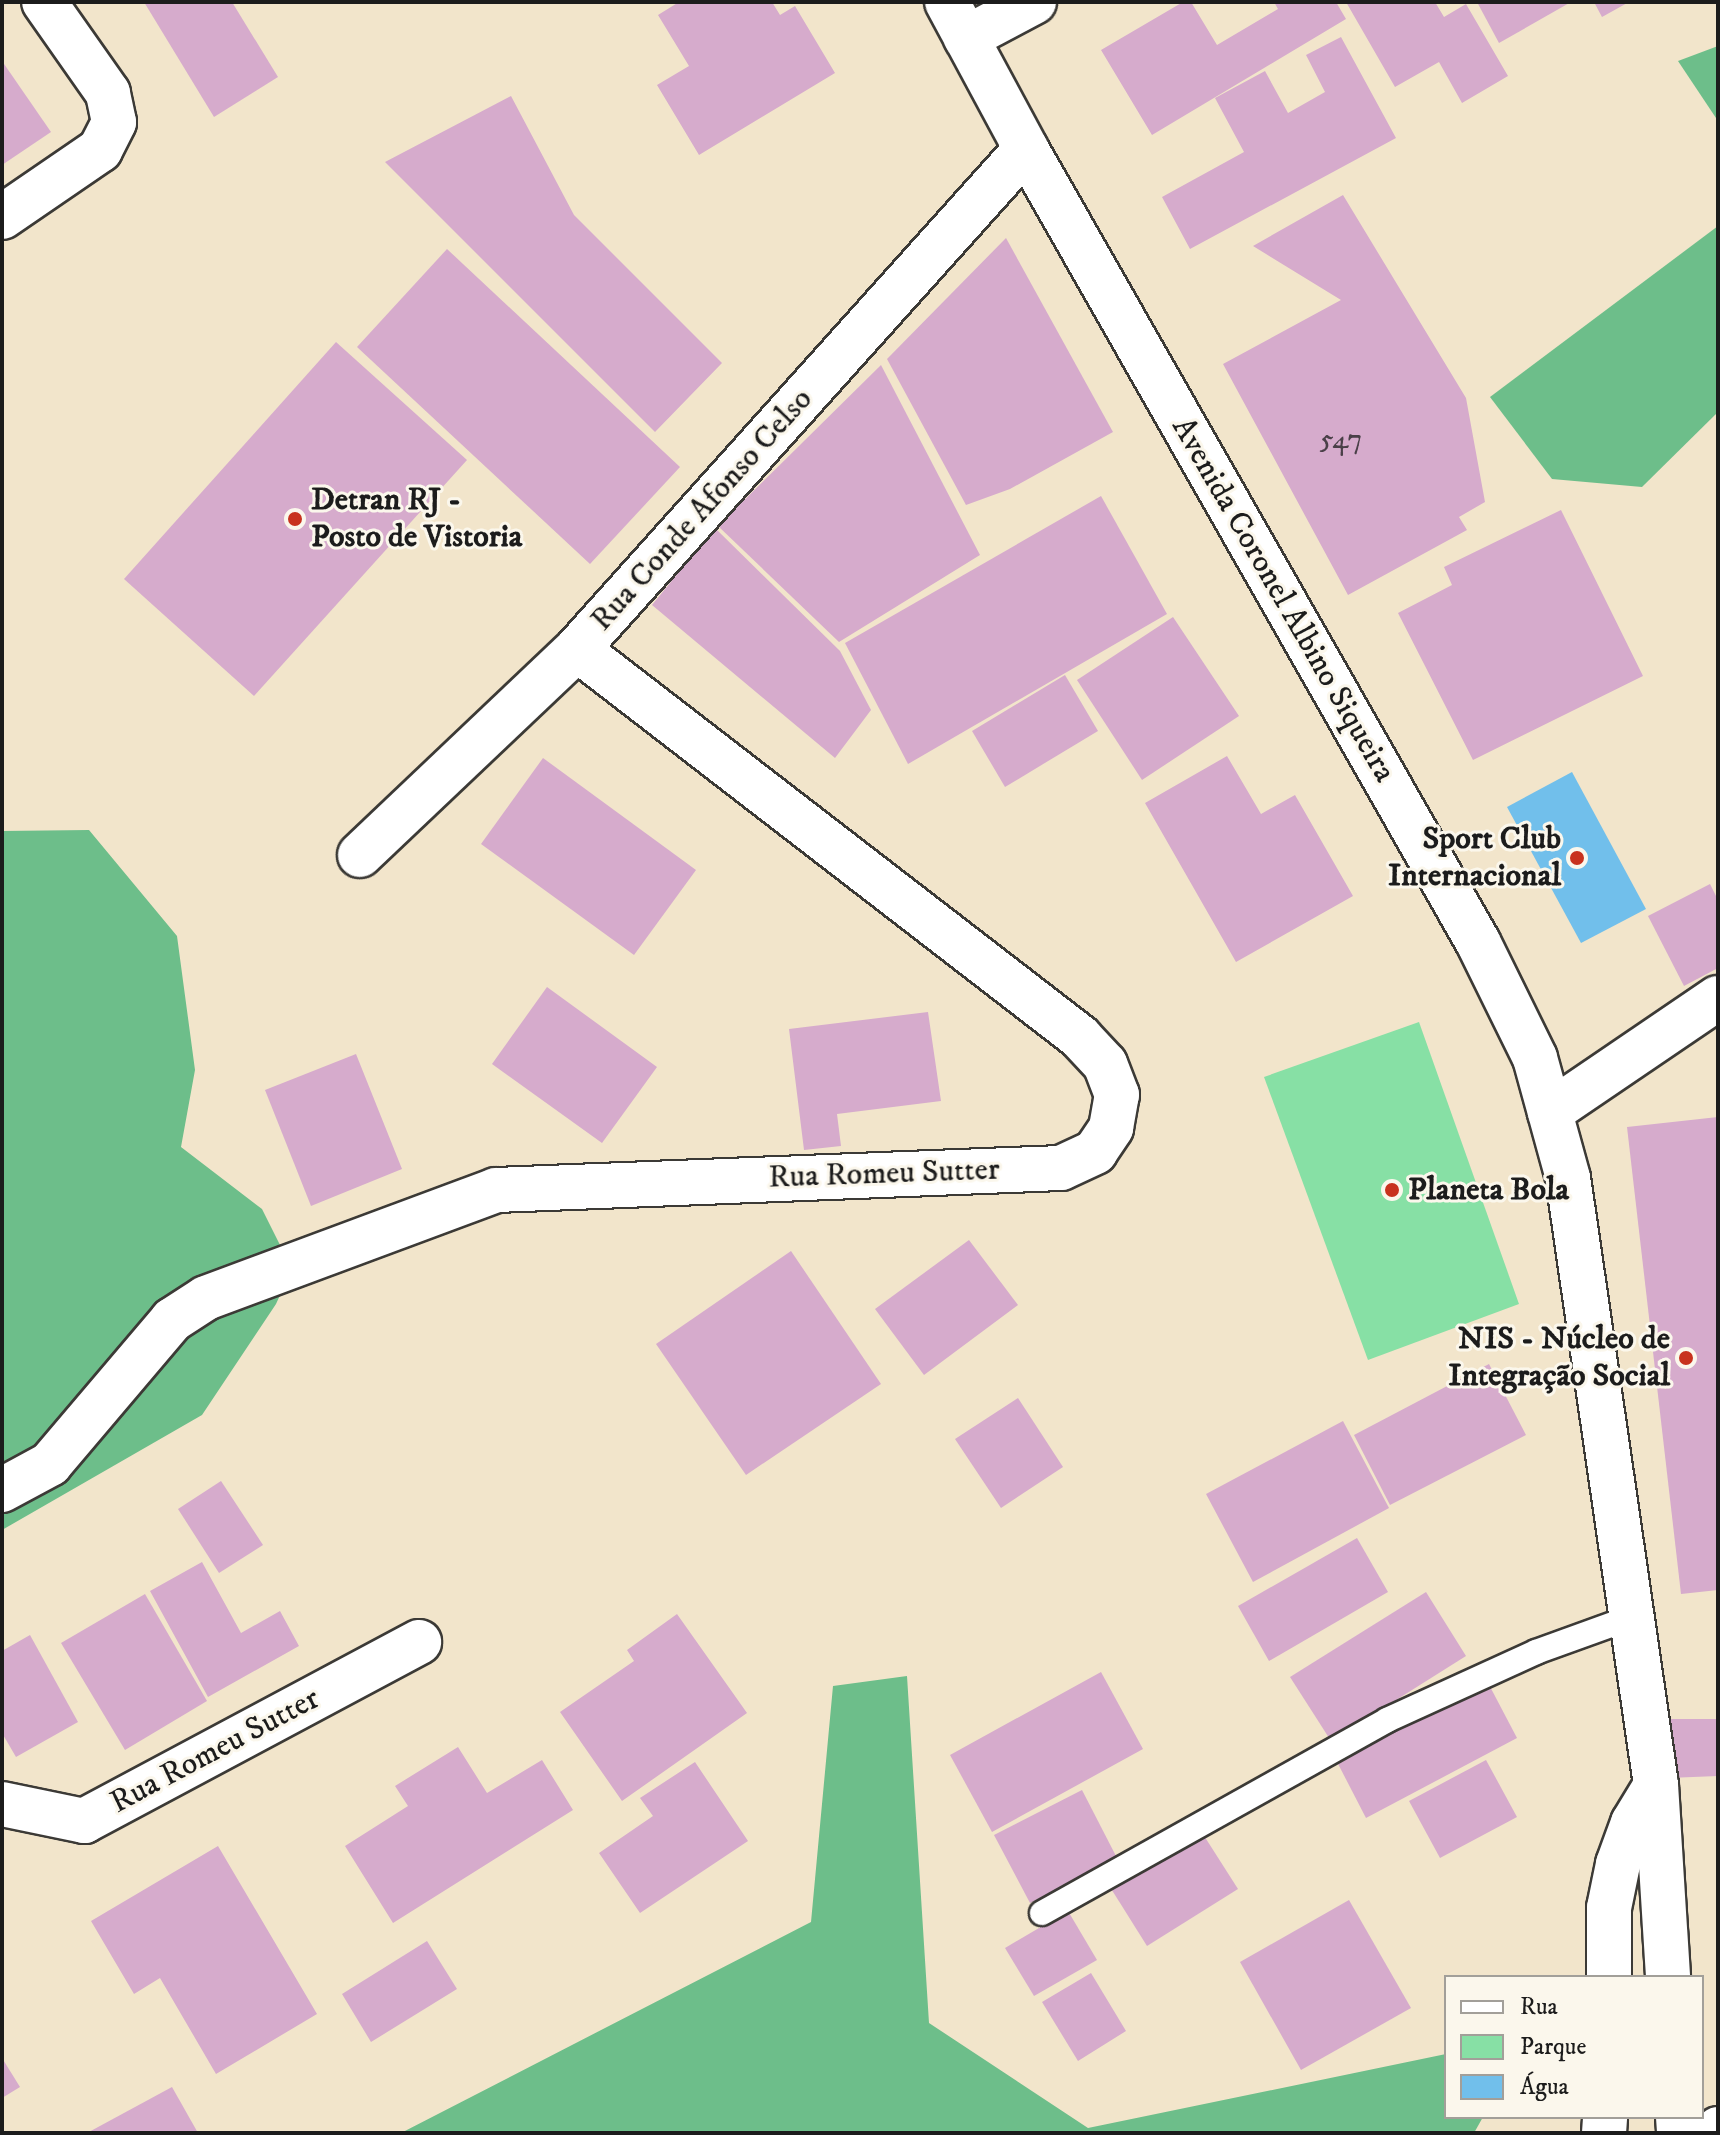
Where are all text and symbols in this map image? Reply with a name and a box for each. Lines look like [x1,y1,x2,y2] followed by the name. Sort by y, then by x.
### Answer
[583,381,821,639] street label: Rua Conde Afonso Celso
[1163,411,1403,789] street label: Avenida Coronel Albino Siqueira
[1320,423,1362,457] house number: 547
[311,482,522,557] place label: Detran RJ - Posto de Vistoria
[286,510,304,528] marker: Detran RJ - Posto de Vistoria
[1388,821,1561,896] place label: Sport Club Internacional
[1568,849,1586,867] marker: Sport Club Internacional
[768,1151,1000,1197] street label: Rua Romeu Sutter
[1408,1171,1569,1209] place label: Planeta Bola
[1383,1181,1401,1199] marker: Planeta Bola
[1448,1321,1670,1396] place label: NIS - Núcleo de Integração Social
[1677,1349,1695,1367] marker: NIS - Núcleo de Integração Social
[104,1680,326,1822] street label: Rua Romeu Sutter
[1444,1975,1704,2119] legend
[1520,1992,1558,2022] text: Rua
[1520,2032,1586,2062] text: Parque
[1520,2072,1569,2102] text: Água

